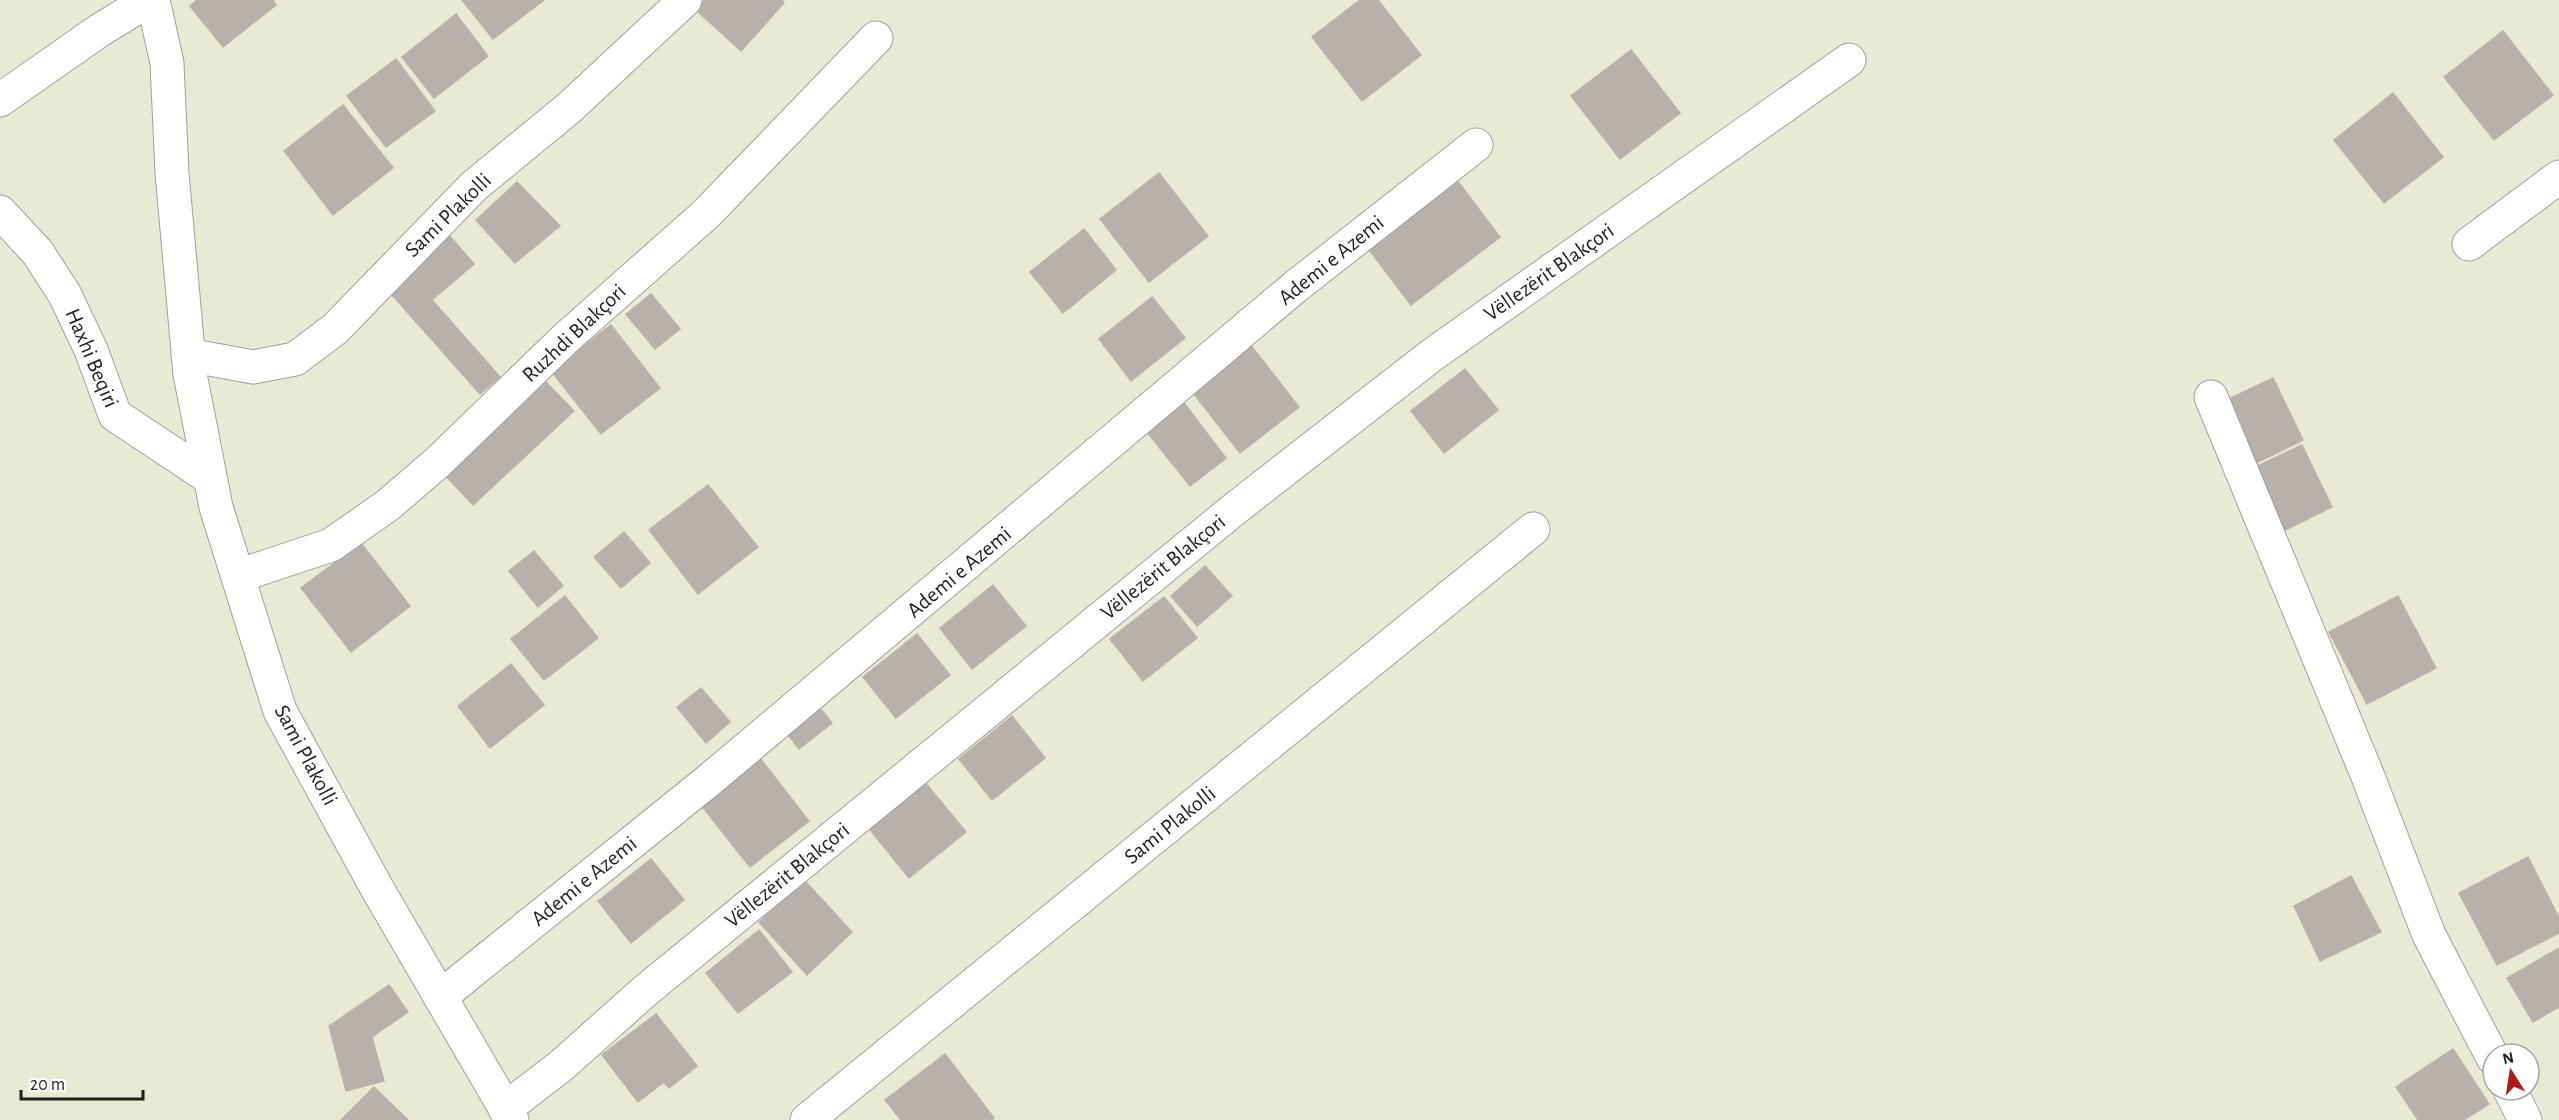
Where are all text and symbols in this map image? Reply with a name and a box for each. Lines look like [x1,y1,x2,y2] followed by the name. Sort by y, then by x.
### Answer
[401,169,495,261] street label: Sami Plakolli
[1274,211,1388,309] street label: Ademi e Azemi
[1480,219,1618,325] street label: Vëllezërit Blakçori
[518,280,630,386] street label: Ruzhdi Blakçori
[61,305,123,411] street label: Haxhi Beqiri
[1097,510,1229,624] street label: Vëllezërit Blakçori
[903,522,1015,622] street label: Ademi e Azemi
[270,701,342,809] street label: Sami Plakolli
[1120,782,1220,868] street label: Sami Plakolli
[721,818,853,932] street label: Vëllezërit Blakçori
[527,832,641,930] street label: Ademi e Azemi
[2481,1042,2541,1102] north arrow
[2501,1049,2515,1067] text: N
[21,1063,142,1101] scale bar
[30,1076,65,1094] text: 20 m

